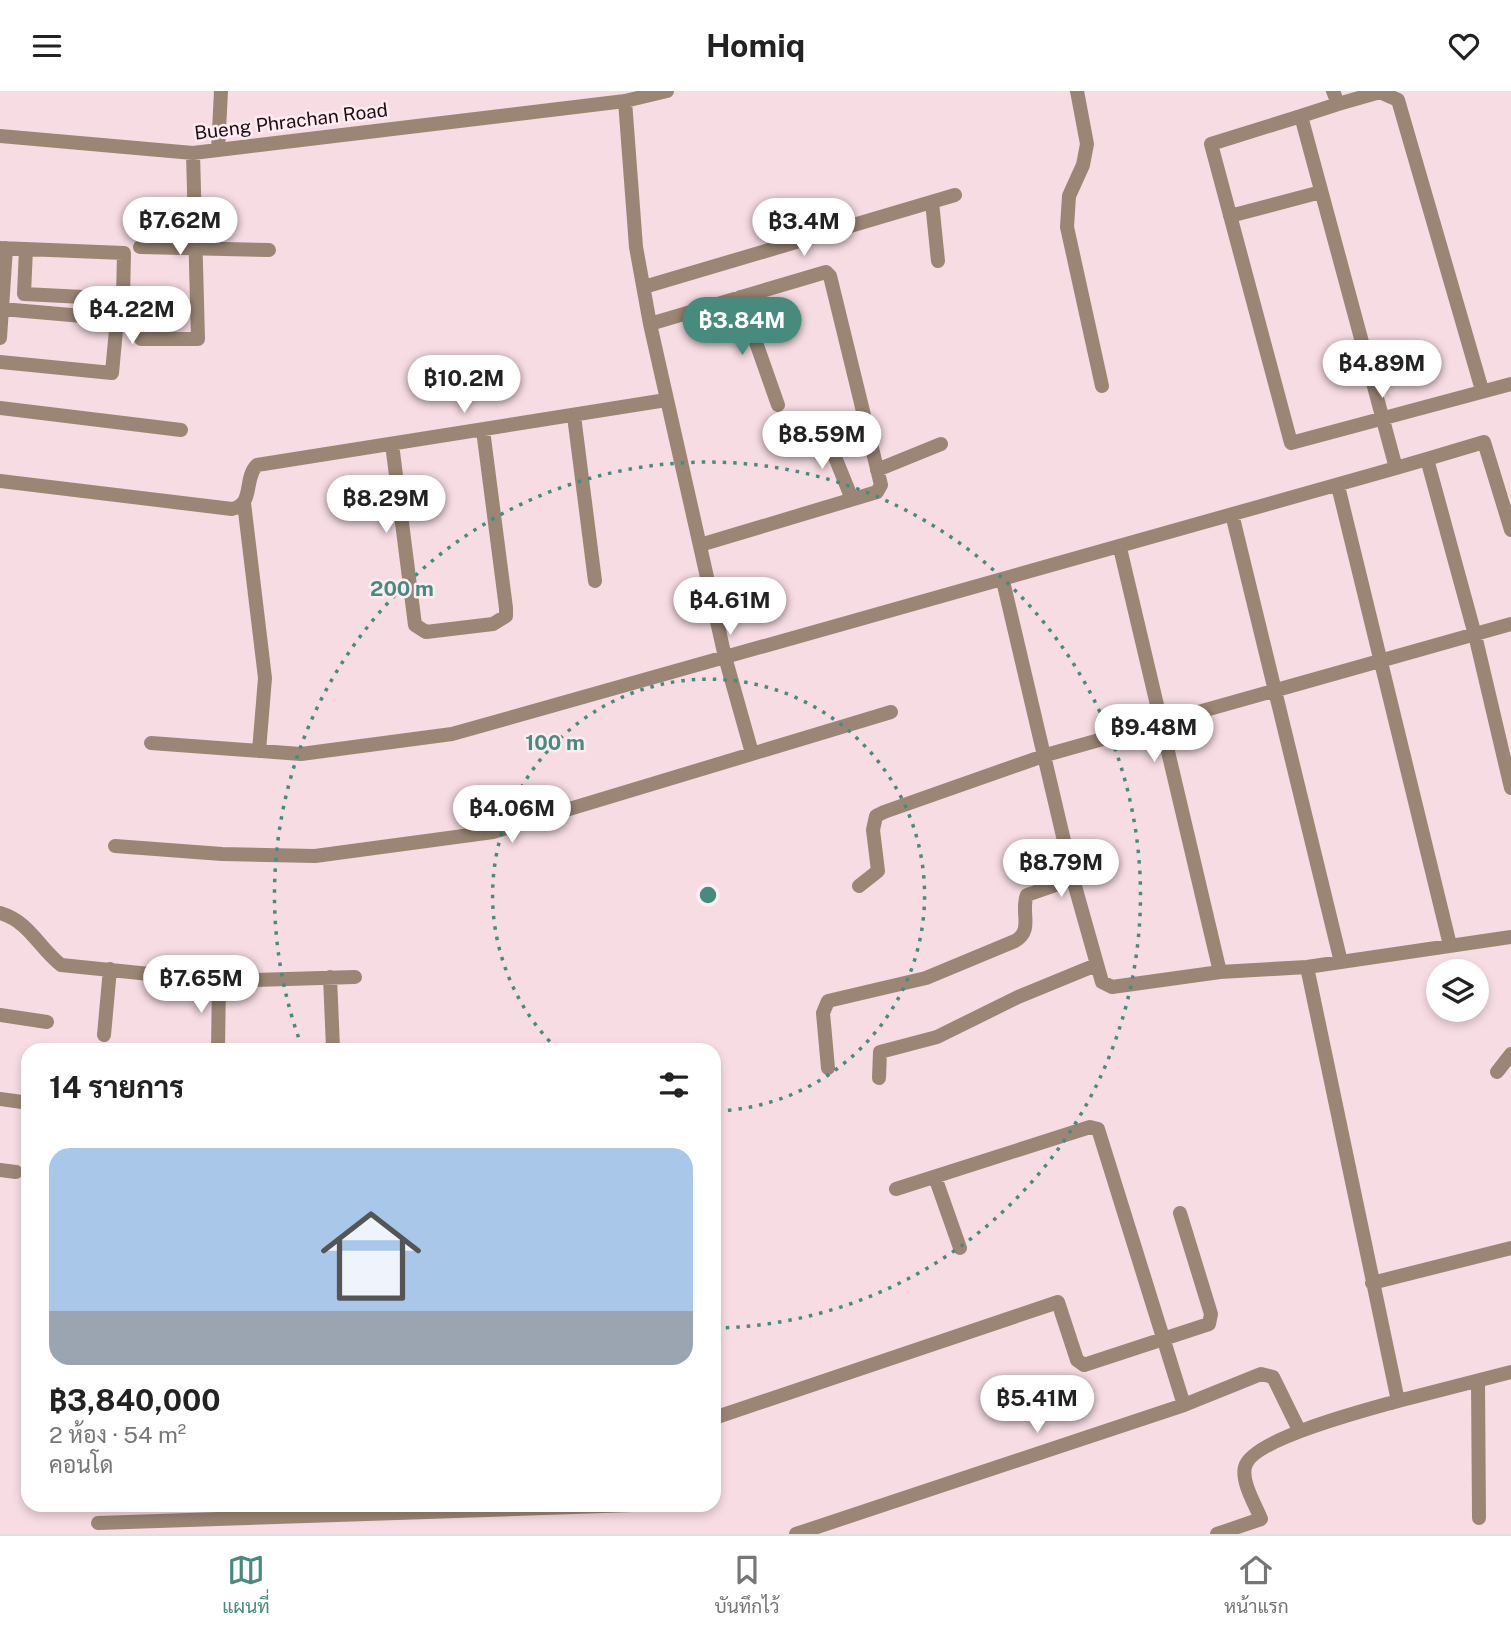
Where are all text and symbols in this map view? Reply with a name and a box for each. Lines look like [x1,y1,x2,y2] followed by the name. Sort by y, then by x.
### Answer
[28,27,66,65] icon: menu
[706,27,805,64] text: Homiq
[1445,27,1483,65] icon: heart
[193,98,389,144] street label: Bueng Phrachan Road
[123,197,237,257] pin: ฿7.62M
[755,199,853,258] pin: ฿3.4M
[139,206,221,233] text: ฿7.62M
[768,207,840,234] text: ฿3.4M
[75,287,189,346] pin: ฿4.22M
[89,295,175,322] text: ฿4.22M
[685,297,799,357] pin: ฿3.84M
[699,306,785,333] text: ฿3.84M
[1325,341,1439,400] pin: ฿4.89M
[1339,349,1425,376] text: ฿4.89M
[407,355,521,415] pin: ฿10.2M
[424,364,504,391] text: ฿10.2M
[765,411,879,471] pin: ฿8.59M
[778,420,866,447] text: ฿8.59M
[329,475,443,535] pin: ฿8.29M
[343,484,429,511] text: ฿8.29M
[370,576,434,601] text: 200 m
[673,577,787,637] pin: ฿4.61M
[689,586,771,613] text: ฿4.61M
[1097,705,1211,764] pin: ฿9.48M
[1111,713,1197,740] text: ฿9.48M
[525,730,585,755] text: 100 m
[455,785,569,845] pin: ฿4.06M
[469,794,555,821] text: ฿4.06M
[1004,839,1118,899] pin: ฿8.79M
[1019,848,1103,875] text: ฿8.79M
[696,883,720,907] centre of rings
[144,955,258,1015] pin: ฿7.65M
[1426,959,1489,1022] map controls
[1426,959,1489,1022] button: layers
[159,964,243,991] text: ฿7.65M
[655,1066,693,1104] icon: filters
[49,1069,184,1105] text: 14 รายการ
[308,1193,434,1319] icon: home
[980,1375,1094,1435] pin: ฿5.41M
[49,1382,221,1418] text: ฿3,840,000
[996,1384,1078,1411] text: ฿5.41M
[49,1421,186,1448] text: 2 ห้อง · 54 m²
[49,1451,113,1478] text: คอนโด
[222,1551,270,1617] tab: แผนที่
[714,1551,779,1617] tab: บันทึกไว้
[1224,1551,1289,1617] tab: หน้าแรก

